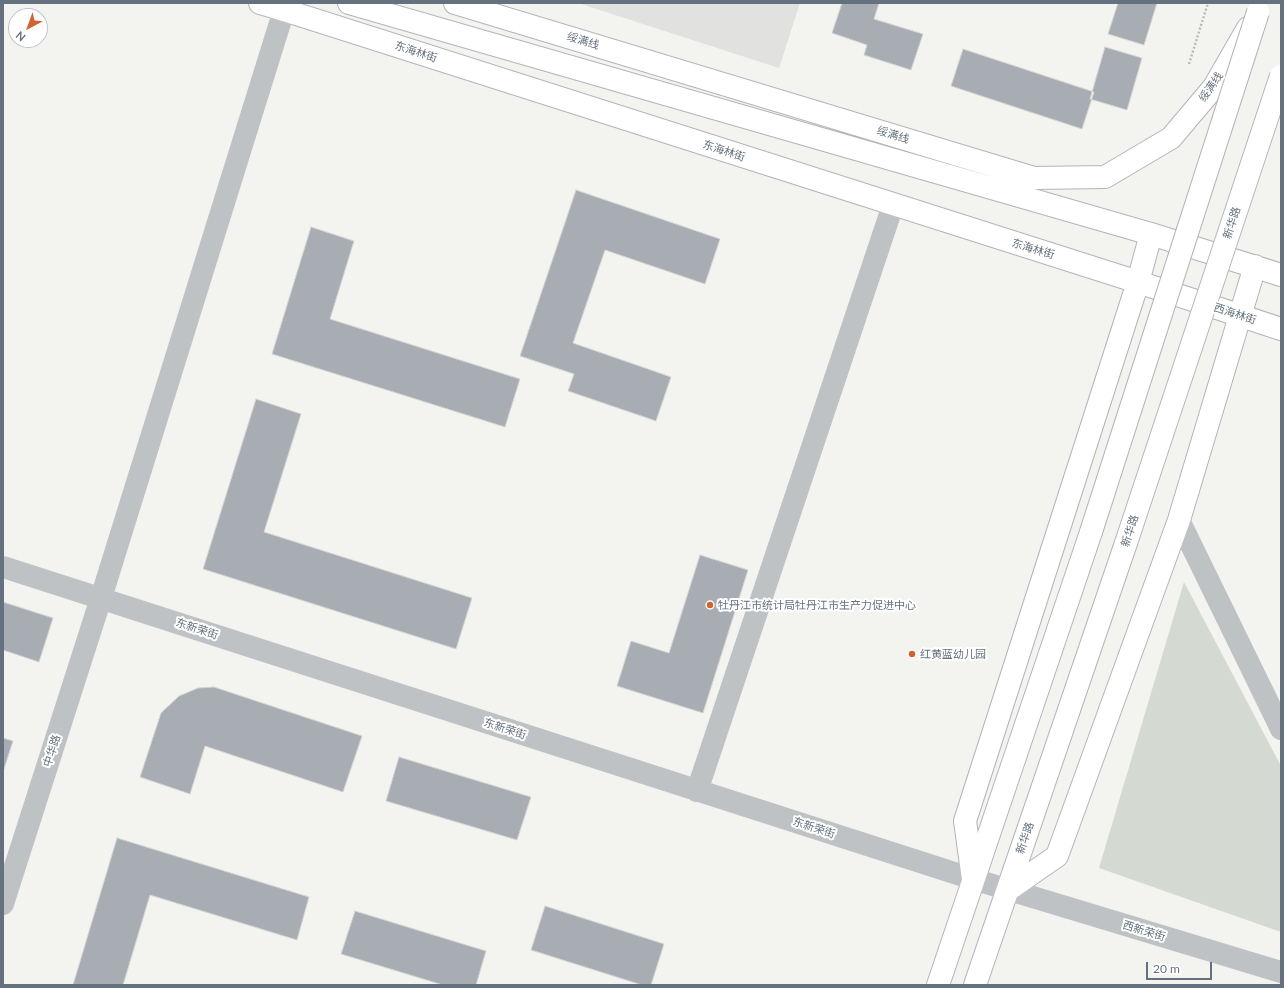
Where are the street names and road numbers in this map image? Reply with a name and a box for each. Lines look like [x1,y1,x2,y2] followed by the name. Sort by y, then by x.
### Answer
[565,30,601,52] street label: 绥满线
[393,39,439,65] street label: 东海林街
[1196,70,1226,104] street label: 绥满线
[875,124,911,146] street label: 绥满线
[701,138,747,164] street label: 东海林街
[1221,205,1243,241] street label: 新华路
[1010,236,1056,262] street label: 东海林街
[1212,301,1258,327] street label: 西海林街
[1119,513,1141,549] street label: 新华路
[174,616,220,642] street label: 东新荣街
[482,716,528,742] street label: 东新荣街
[41,733,63,769] street label: 中华路
[791,815,837,841] street label: 东新荣街
[1013,820,1037,856] street label: 新华路
[1121,918,1167,944] street label: 西新荣街

